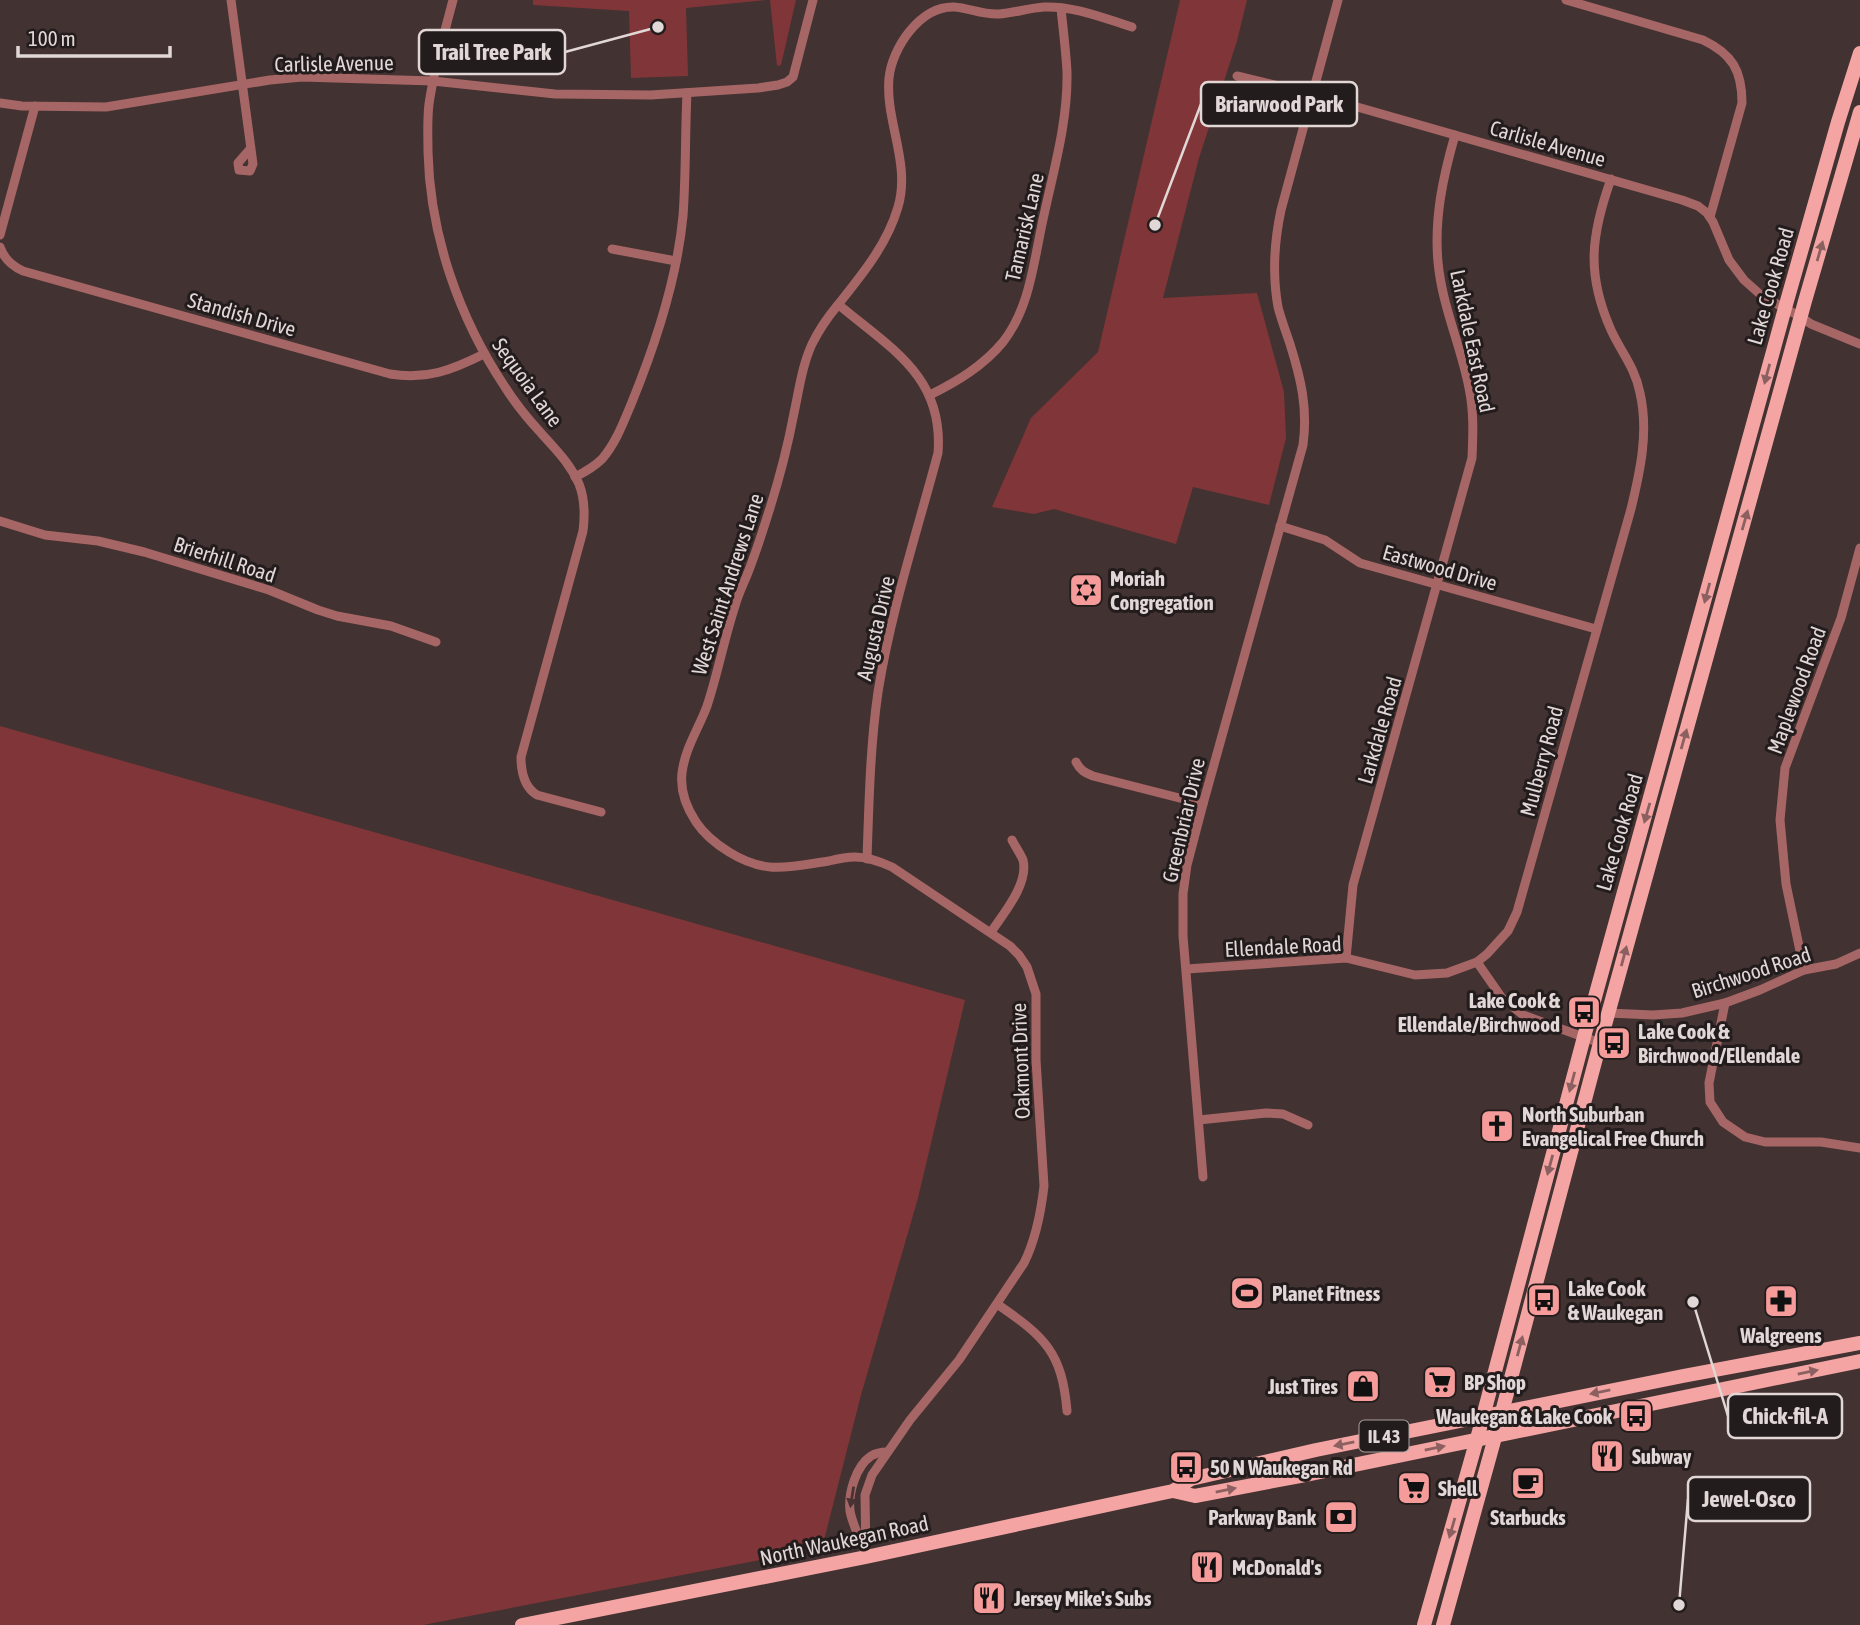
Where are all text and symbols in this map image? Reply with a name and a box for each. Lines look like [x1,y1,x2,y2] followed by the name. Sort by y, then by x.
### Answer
[18,14,170,58] scale bar
[28,26,76,50] text: 100 m
[419,30,565,74] callout: Trail Tree Park
[433,39,552,65] text: Trail Tree Park
[274,50,394,76] street label: Carlisle Avenue
[1201,82,1357,126] callout: Briarwood Park
[1215,91,1344,117] text: Briarwood Park
[1487,115,1609,171] street label: Carlisle Avenue
[1000,170,1048,284] street label: Tamarisk Lane
[1742,225,1798,347] street label: Lake Cook Road
[1815,240,1825,261] one-way arrow
[1446,267,1500,415] street label: Larkdale East Road
[185,287,299,341] street label: Standish Drive
[488,333,568,431] street label: Sequoia Lane
[1762,364,1772,385] one-way arrow
[686,490,768,678] street label: West Saint Andrews Lane
[1740,509,1751,531] one-way arrow
[171,531,279,587] street label: Brierhill Road
[1380,539,1500,595] street label: Eastwood Drive
[1110,566,1214,614] place label: Moriah Congregation
[1067,571,1105,609] synagogue icon: Moriah Congregation
[851,573,899,683] street label: Augusta Drive
[1702,583,1712,604] one-way arrow
[1762,623,1830,757] street label: Maplewood Road
[1352,674,1406,786] street label: Larkdale Road
[1515,703,1567,819] street label: Mulberry Road
[1679,728,1690,750] one-way arrow
[1157,755,1209,885] street label: Greenbriar Drive
[1591,771,1647,893] street label: Lake Cook Road
[1641,802,1651,823] one-way arrow
[1224,931,1342,961] street label: Ellendale Road
[1688,941,1814,1003] street label: Birchwood Road
[1619,945,1630,967] one-way arrow
[1398,988,1561,1036] place label: Lake Cook & Ellendale/Birchwood
[1565,993,1603,1031] bus stop icon: Lake Cook & Ellendale/Birchwood
[1006,1003,1034,1119] street label: Oakmont Drive
[1638,1019,1800,1067] place label: Lake Cook & Birchwood/Ellendale
[1595,1024,1633,1062] bus stop icon: Lake Cook & Birchwood/Ellendale
[1567,1071,1577,1092] one-way arrow
[1522,1102,1704,1150] place label: North Suburban Evangelical Free Church
[1478,1107,1516,1145] church icon: North Suburban Evangelical Free Church
[1544,1154,1555,1176] one-way arrow
[1228,1274,1266,1312] sports icon: Planet Fitness
[1568,1276,1663,1324] place label: Lake Cook & Waukegan
[1272,1281,1381,1305] place label: Planet Fitness
[1525,1281,1563,1319] bus stop icon: Lake Cook & Waukegan
[1762,1282,1800,1320] pharmacy icon: Walgreens
[1739,1323,1822,1347] place label: Walgreens
[1515,1335,1525,1356] one-way arrow
[1421,1363,1459,1401] supermarket icon: BP Shop
[1344,1367,1382,1405] shop icon: Just Tires
[1797,1367,1819,1378] one-way arrow
[1464,1370,1526,1394] place label: BP Shop
[1267,1374,1339,1398] place label: Just Tires
[1589,1387,1611,1398] one-way arrow
[1728,1394,1842,1438] callout: Chick-fil-A
[1617,1397,1655,1435] bus stop icon: Waukegan & Lake Cook
[1742,1403,1829,1429] text: Chick-fil-A
[1435,1404,1613,1428] place label: Waukegan & Lake Cook
[1360,1420,1408,1452] road number: IL 43
[1588,1437,1626,1475] restaurant icon: Subway
[1333,1439,1355,1450] one-way arrow
[1424,1442,1446,1453] one-way arrow
[1632,1444,1692,1468] place label: Subway
[1167,1448,1205,1486] bus stop icon: 50 N Waukegan Rd
[1210,1455,1353,1479] place label: 50 N Waukegan Rd
[1509,1464,1547,1502] cafe icon: Starbucks
[1395,1469,1433,1507] supermarket icon: Shell
[1438,1476,1478,1500] place label: Shell
[1688,1477,1810,1521] callout: Jewel-Osco
[1215,1484,1237,1495] one-way arrow
[846,1486,857,1508] one-way arrow
[1701,1486,1796,1512] text: Jewel-Osco
[1322,1498,1360,1536] bank icon: Parkway Bank
[1208,1505,1317,1529] place label: Parkway Bank
[1490,1505,1566,1529] place label: Starbucks
[758,1510,930,1570] street label: North Waukegan Road
[1446,1518,1456,1539] one-way arrow
[1188,1548,1226,1586] restaurant icon: McDonald's
[1232,1555,1322,1579] place label: McDonald's
[970,1579,1008,1617] restaurant icon: Jersey Mike's Subs
[1013,1586,1152,1610] place label: Jersey Mike's Subs

